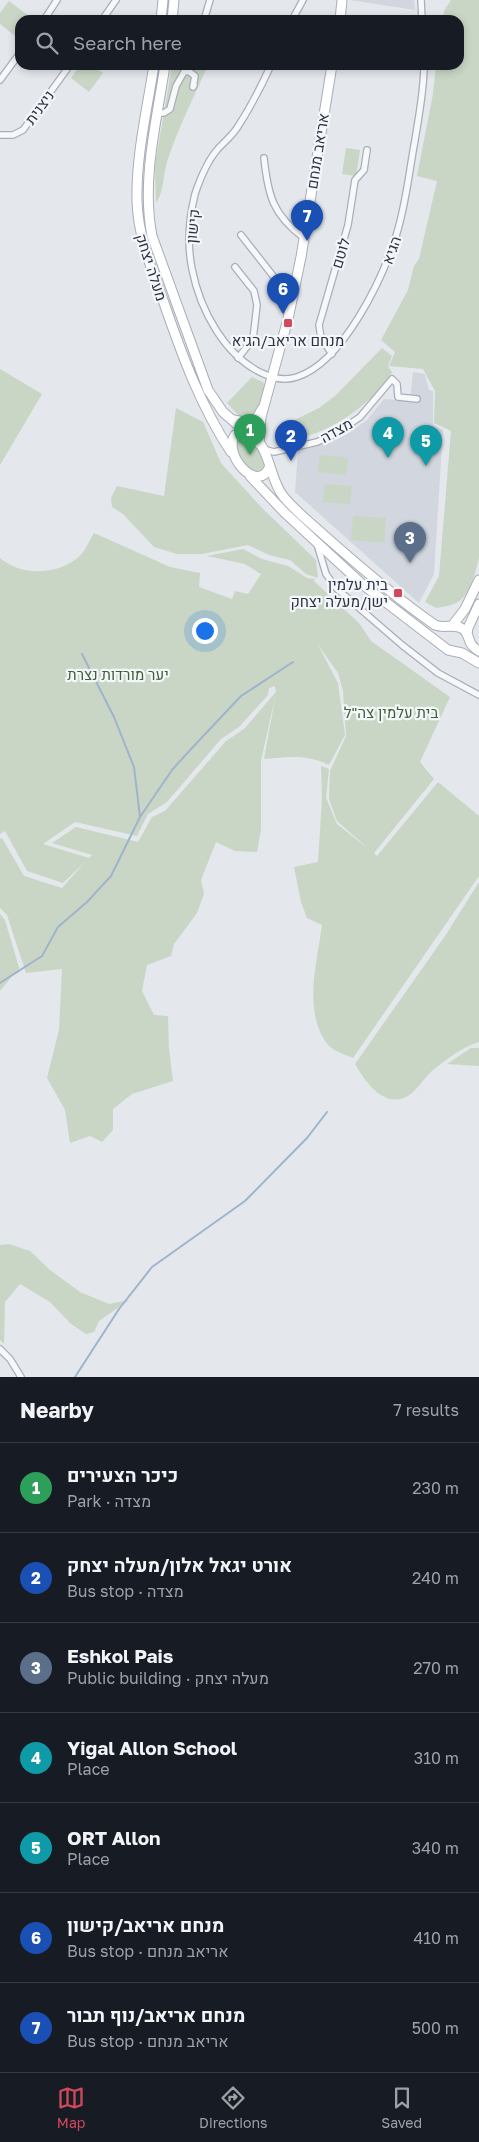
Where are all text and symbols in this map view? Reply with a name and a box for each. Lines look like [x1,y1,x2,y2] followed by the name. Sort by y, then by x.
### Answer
[15,15,464,70] search box
[33,29,61,57] icon: search
[73,31,182,54] text: Search here
[21,87,57,127] street label: ניצנית
[302,112,332,190] street label: אריאב מנחם
[291,200,323,241] pin: 7
[182,208,202,244] street label: קישון
[133,231,171,303] street label: מעלה יצחק
[378,233,404,267] street label: הגיא
[327,235,353,270] street label: לוטם
[267,273,299,314] pin: 6
[282,317,294,329] marker: מנחם אריאב/הגיא
[232,331,344,349] place label: מנחם אריאב/הגיא
[234,414,266,455] pin: 1
[317,414,355,446] street label: מצדה
[372,417,404,458] pin: 4
[275,420,307,461] pin: 2
[410,425,442,466] pin: 5
[394,522,426,563] pin: 3
[290,575,388,610] place label: בית עלמין ישן/מעלה יצחק
[392,587,404,599] marker: בית עלמין ישן/מעלה יצחק
[192,618,218,644] your location
[67,665,169,683] park label: יער מורדות נצרת
[344,703,438,721] park label: בית עלמין צה"ל
[20,1397,94,1423] text: Nearby
[393,1400,459,1420] text: 7 results
[67,1463,178,1486] text: כיכר הצעירים
[32,1478,40,1498] text: 1
[412,1478,459,1498] text: 230 m
[67,1491,151,1511] text: Park · מצדה
[67,1553,292,1576] text: אורט יגאל אלון/מעלה יצחק
[31,1568,41,1588] text: 2
[412,1568,459,1588] text: 240 m
[67,1581,184,1601] text: Bus stop · מצדה
[67,1644,173,1667] text: Eshkol Pais
[31,1658,41,1678] text: 3
[413,1658,459,1678] text: 270 m
[67,1668,269,1688] text: Public building · מעלה יצחק
[67,1736,237,1759] text: Yigal Allon School
[31,1748,41,1768] text: 4
[414,1748,459,1768] text: 310 m
[67,1759,110,1779] text: Place
[67,1826,161,1849] text: ORT Allon
[31,1838,41,1858] text: 5
[412,1838,459,1858] text: 340 m
[67,1849,110,1869] text: Place
[67,1913,224,1936] text: מנחם אריאב/קישון
[31,1928,41,1948] text: 6
[413,1928,459,1948] text: 410 m
[67,1941,228,1961] text: Bus stop · אריאב מנחם
[67,2003,245,2026] text: מנחם אריאב/נוף תבור
[32,2018,40,2038] text: 7
[412,2018,459,2038] text: 500 m
[67,2031,228,2051] text: Bus stop · אריאב מנחם
[57,2084,85,2131] tab: Map
[199,2084,268,2131] tab: Directions
[381,2084,422,2131] tab: Saved

